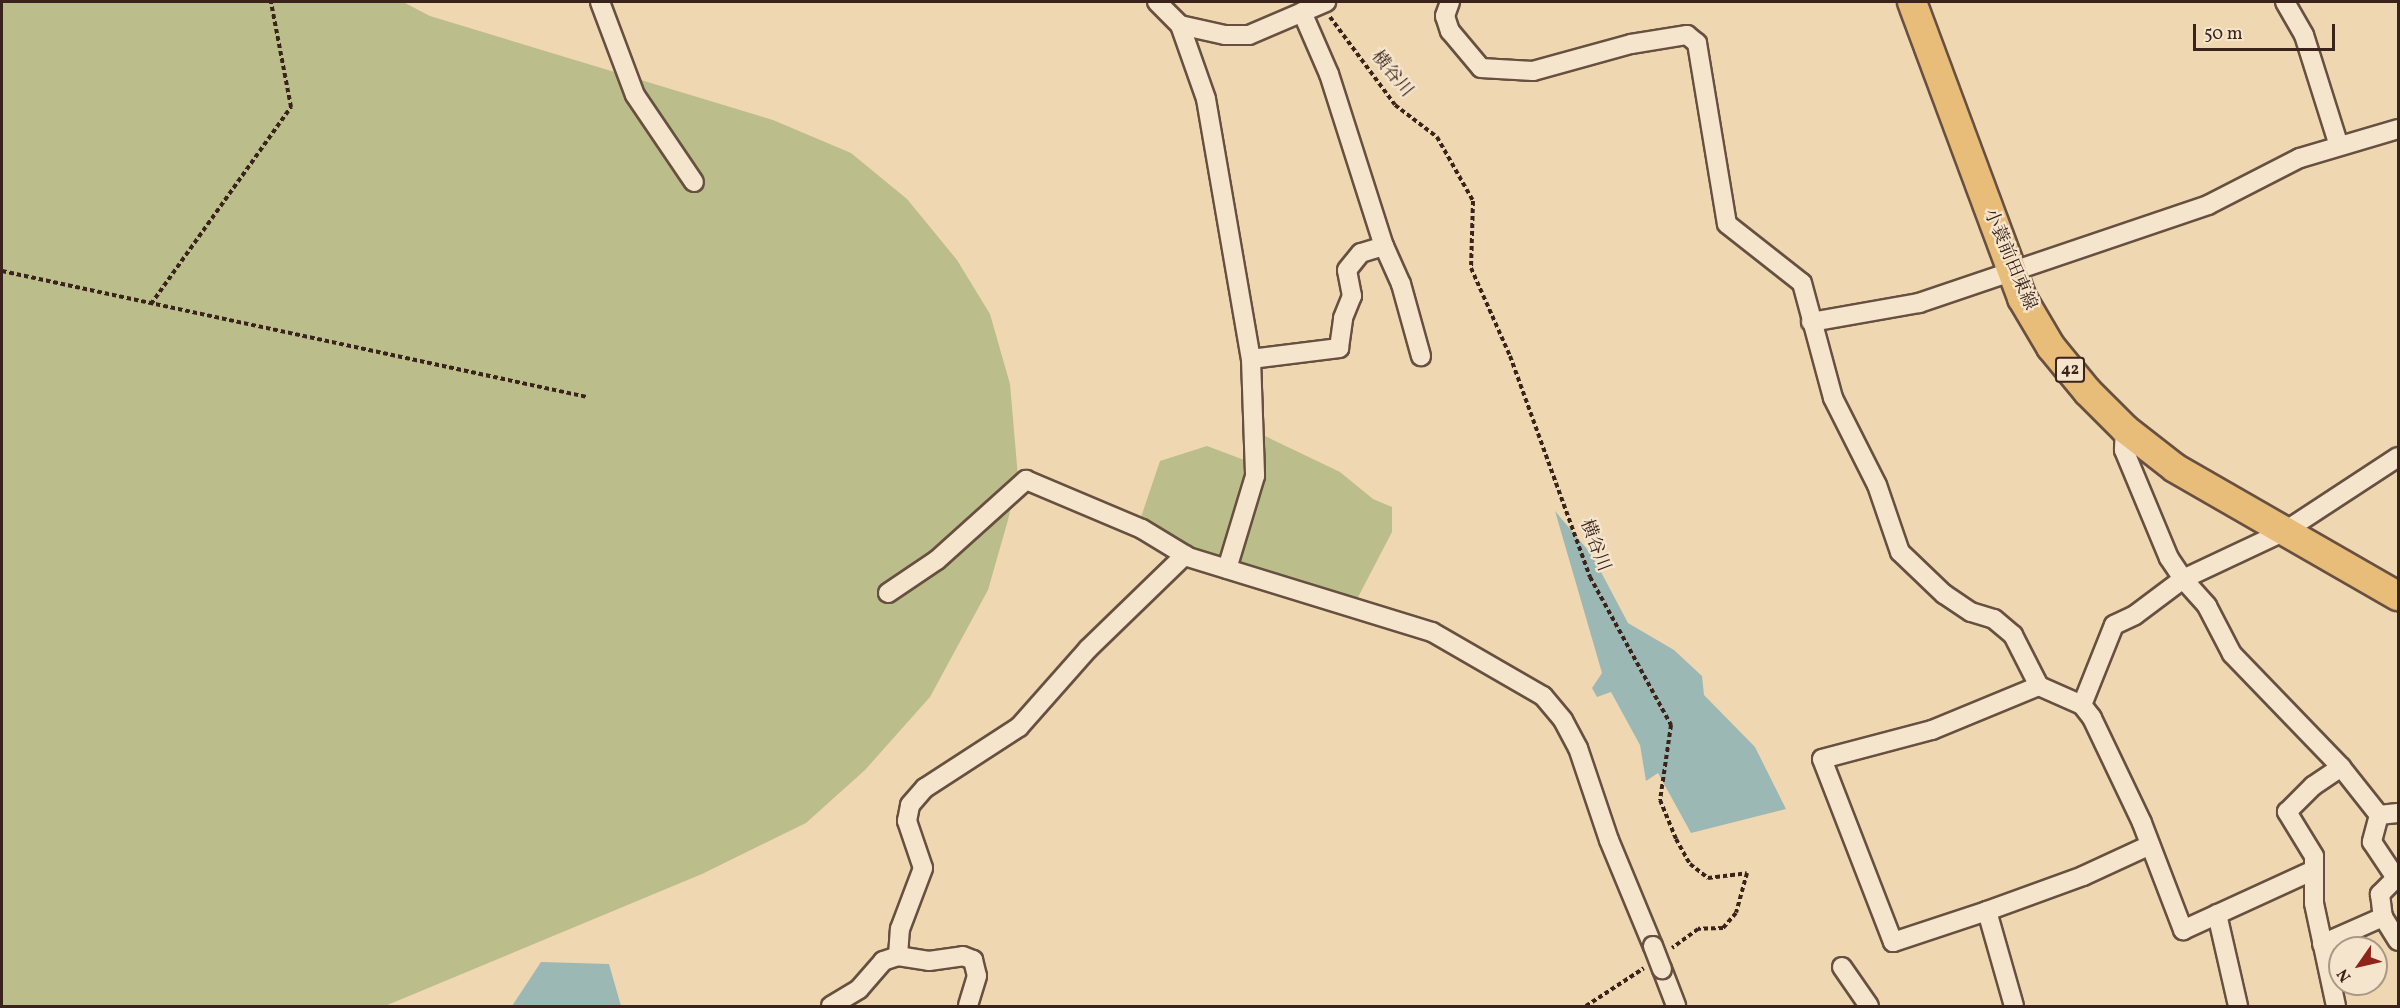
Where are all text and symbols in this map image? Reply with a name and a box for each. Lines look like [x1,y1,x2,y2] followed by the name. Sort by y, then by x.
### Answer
[2196,12,2338,50] scale bar
[2204,22,2243,47] text: 50 m
[1366,47,1416,103] street label: 横谷川
[1978,206,2040,314] street label: 小蓑前田東線
[2054,357,2086,383] road number: 42
[1574,517,1614,575] street label: 横谷川
[2328,936,2388,996] north arrow
[2332,964,2357,986] text: N

